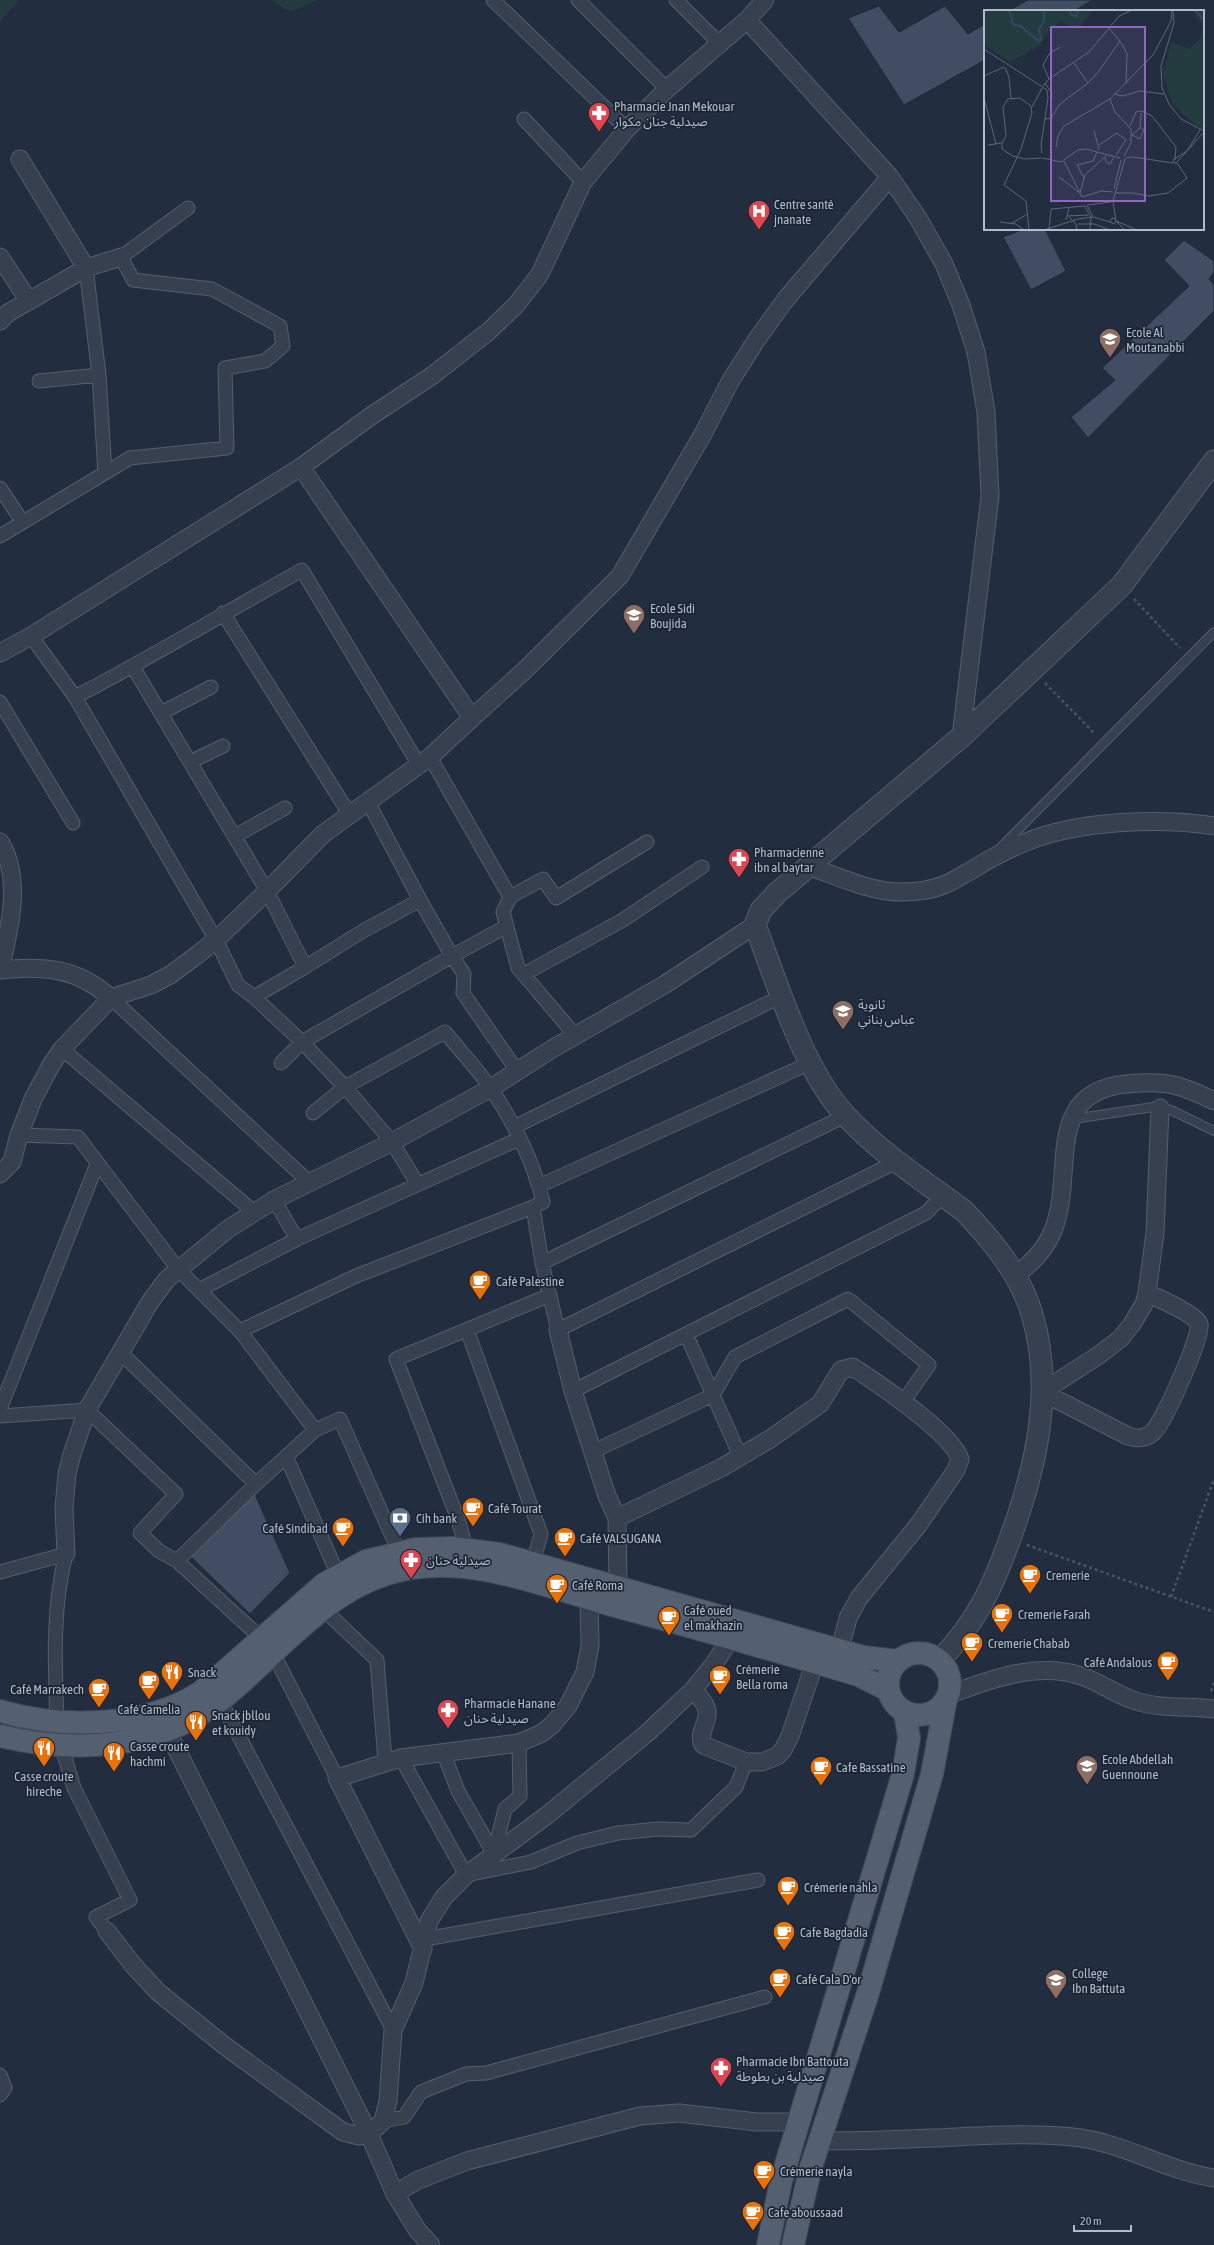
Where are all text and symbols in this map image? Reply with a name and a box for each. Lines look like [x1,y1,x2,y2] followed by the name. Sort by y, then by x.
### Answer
[984,10,1204,230] inset map
[613,99,735,130] place label: Pharmacie Jnan Mekouar صيدلية جنان مكوار
[586,100,612,133] pharmacy icon: Pharmacie Jnan Mekouar صيدلية جنان مكوار
[773,197,834,227] place label: Centre santé jnanate
[746,198,772,231] hospital icon: Centre santé jnanate
[1126,325,1185,355] place label: Ecole Al Moutanabbi
[1097,326,1123,359] school or university icon: Ecole Al Moutanabbi
[650,601,695,631] place label: Ecole Sidi Boujida
[621,602,647,635] school or university icon: Ecole Sidi Boujida
[754,845,824,875] place label: Pharmacienne ibn al baytar
[726,846,752,879] pharmacy icon: Pharmacienne ibn al baytar
[858,997,916,1030] place label: ثانوية عباس بناني
[830,998,856,1031] school or university icon: ثانوية عباس بناني
[467,1268,493,1301] cafe icon: Café Palestine
[496,1274,564,1289] place label: Café Palestine
[460,1495,486,1528] cafe icon: Café Tourat
[488,1501,542,1516] place label: Café Tourat
[387,1505,413,1538] bank icon: Cih bank
[416,1511,457,1526] place label: Cih bank
[330,1515,356,1548] cafe icon: Café Sindibad
[263,1521,328,1536] place label: Café Sindibad
[552,1525,578,1558] cafe icon: Café VALSUGANA
[580,1531,662,1546] place label: Café VALSUGANA
[398,1547,424,1580] pharmacy icon: صيدلية حنان
[426,1553,491,1569] place label: صيدلية حنان
[1017,1562,1043,1595] cafe icon: Cremerie
[1046,1568,1090,1583] place label: Cremerie
[544,1572,570,1605] cafe icon: Café Roma
[572,1578,623,1593] place label: Café Roma
[989,1601,1015,1634] cafe icon: Cremerie Farah
[684,1603,743,1633] place label: Café oued el makhazin
[656,1604,682,1637] cafe icon: Café oued el makhazin
[1018,1607,1090,1622] place label: Cremerie Farah
[959,1630,985,1663] cafe icon: Cremerie Chabab
[988,1636,1070,1651] place label: Cremerie Chabab
[1155,1649,1181,1682] cafe icon: Café Andalous
[1084,1655,1152,1670] place label: Café Andalous
[159,1659,185,1692] restaurant icon: Snack
[736,1662,788,1692] place label: Crémerie Bella roma
[707,1663,733,1696] cafe icon: Crémerie Bella roma
[188,1665,217,1680] place label: Snack
[136,1668,162,1701] cafe icon: Café Camelia
[86,1676,112,1709] cafe icon: Café Marrakech
[10,1682,84,1697] place label: Café Marrakech
[464,1696,556,1727] place label: Pharmacie Hanane صيدلية حنان
[435,1697,461,1730] pharmacy icon: Pharmacie Hanane صيدلية حنان
[118,1702,180,1717] place label: Café Camelia
[212,1708,270,1738] place label: Snack jbllou et kouidy
[183,1709,209,1742] restaurant icon: Snack jbllou et kouidy
[31,1735,57,1768] restaurant icon: Casse croute hireche
[130,1739,189,1769] place label: Casse croute hachmi
[101,1740,127,1773] restaurant icon: Casse croute hachmi
[1102,1752,1173,1782] place label: Ecole Abdellah Guennoune
[1074,1753,1100,1786] school or university icon: Ecole Abdellah Guennoune
[808,1754,834,1787] cafe icon: Cafe Bassatine
[836,1760,906,1775] place label: Cafe Bassatine
[14,1769,74,1799] place label: Casse croute hireche
[775,1874,801,1907] cafe icon: Crémerie nahla
[804,1880,878,1895] place label: Crémerie nahla
[771,1919,797,1952] cafe icon: Cafe Bagdadia
[800,1925,868,1940] place label: Cafe Bagdadia
[767,1966,793,1999] cafe icon: Café Cala D'or
[1072,1966,1125,1996] place label: College Ibn Battuta
[1043,1967,1069,2000] school or university icon: College Ibn Battuta
[796,1972,861,1987] place label: Café Cala D'or
[736,2054,849,2085] place label: Pharmacie Ibn Battouta صيدلية بن بطوطة
[708,2055,734,2088] pharmacy icon: Pharmacie Ibn Battouta صيدلية بن بطوطة
[751,2158,777,2191] cafe icon: Crémerie nayla
[780,2164,853,2179] place label: Crémerie nayla
[740,2199,766,2232] cafe icon: Cafe aboussaad
[768,2205,843,2220] place label: Cafe aboussaad
[1074,2207,1131,2233] scale bar
[1080,2214,1102,2228] text: 20 m

